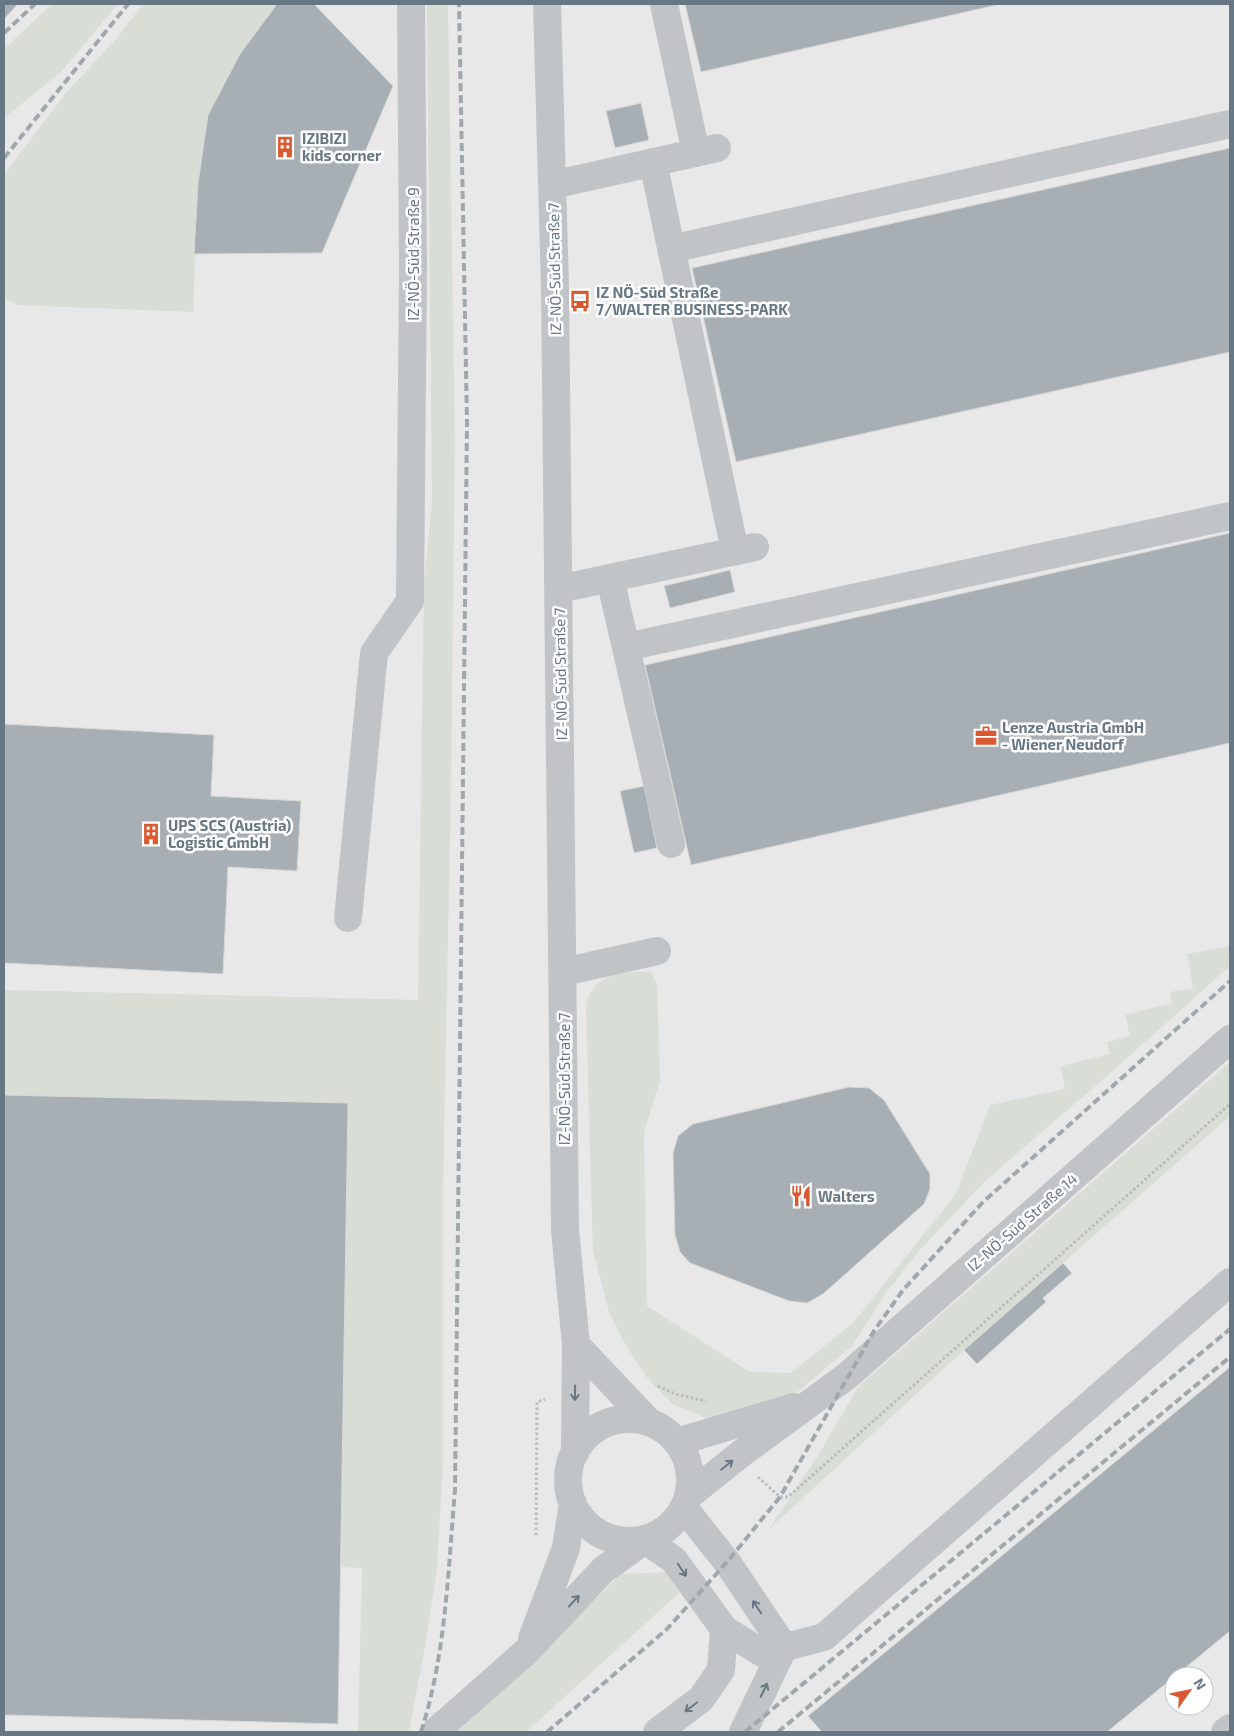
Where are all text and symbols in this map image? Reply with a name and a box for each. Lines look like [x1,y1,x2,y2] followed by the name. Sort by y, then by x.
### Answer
[302,129,382,164] place label: IZIBIZI kids corner
[272,134,298,160] building icon: IZIBIZI kids corner
[404,187,422,321] street label: IZ-NÖ-Süd Straße 9
[544,202,564,335] street label: IZ-NÖ-Süd Straße 7
[596,283,788,318] place label: IZ NÖ-Süd Straße 7/WALTER BUSINESS-PARK
[567,288,593,314] bus stop icon: IZ NÖ-Süd Straße 7/WALTER BUSINESS-PARK
[550,607,570,740] street label: IZ-NÖ-Süd Straße 7
[1002,718,1144,753] place label: Lenze Austria GmbH - Wiener Neudorf
[973,723,999,749] office icon: Lenze Austria GmbH - Wiener Neudorf
[168,816,291,851] place label: UPS SCS (Austria) Logistic GmbH
[138,821,164,847] building icon: UPS SCS (Austria) Logistic GmbH
[555,1012,573,1145] street label: IZ-NÖ-Süd Straße 7
[963,1169,1081,1275] street label: IZ-NÖ-Süd Straße 14
[788,1183,814,1209] restaurant icon: Walters
[818,1187,875,1205] place label: Walters
[570,1385,580,1401] one-way arrow
[720,1460,733,1471] one-way arrow
[677,1563,687,1577] one-way arrow
[568,1595,579,1608] one-way arrow
[752,1600,762,1614] one-way arrow
[1164,1666,1214,1716] north arrow
[1190,1675,1210,1693] text: N
[759,1682,769,1697] one-way arrow
[684,1702,698,1712] one-way arrow

